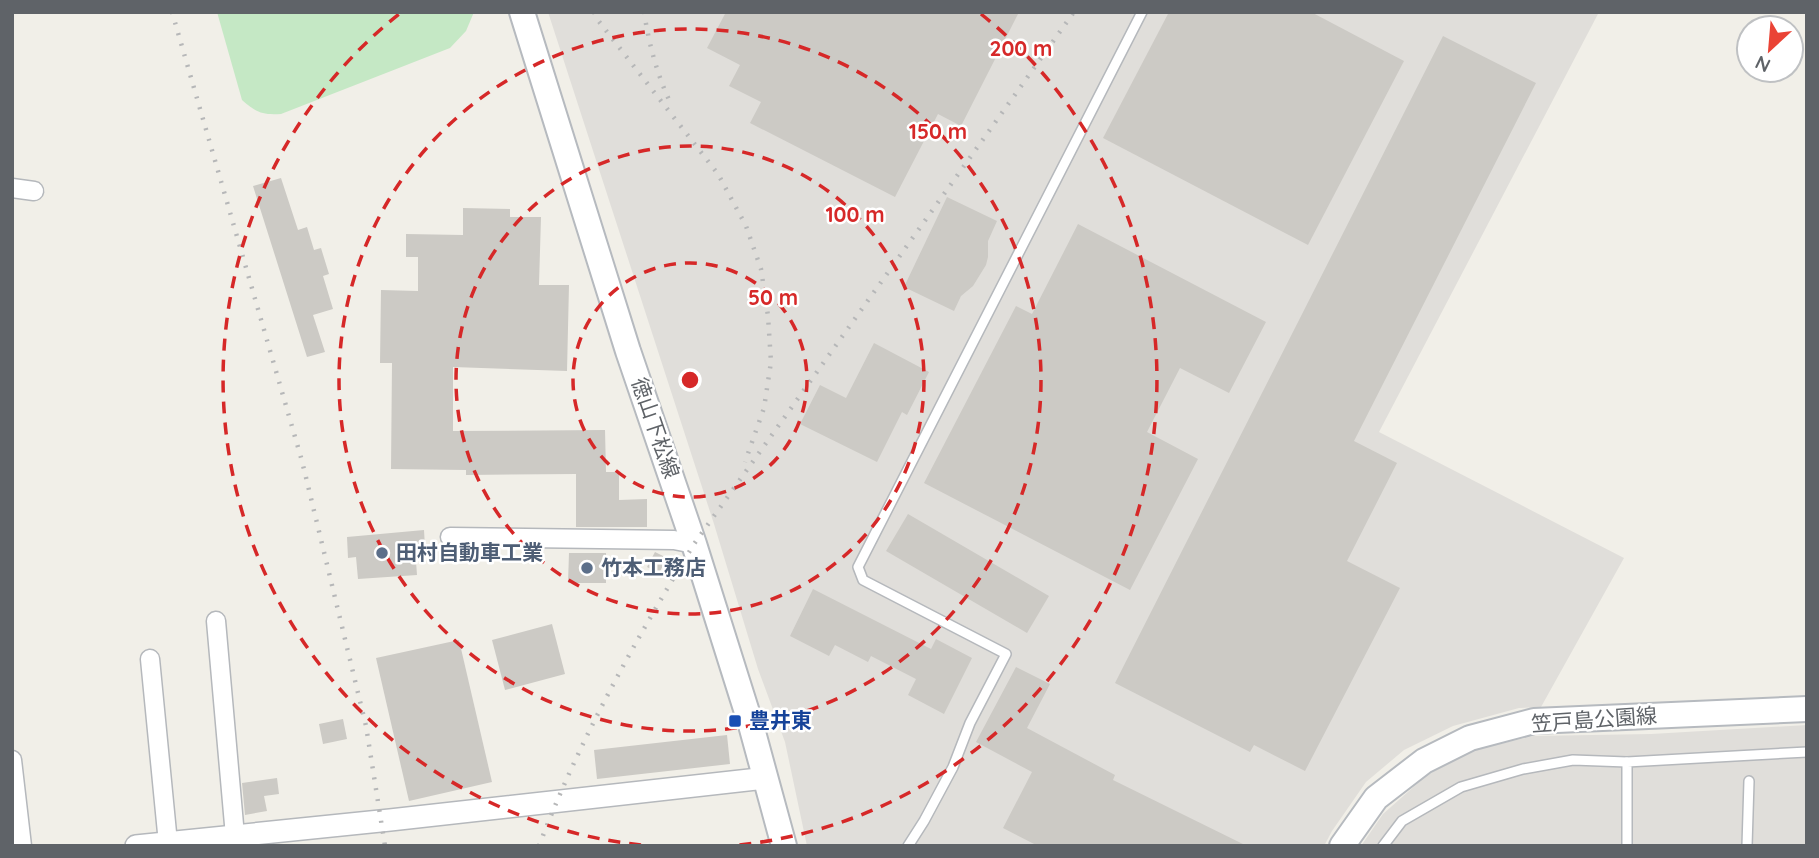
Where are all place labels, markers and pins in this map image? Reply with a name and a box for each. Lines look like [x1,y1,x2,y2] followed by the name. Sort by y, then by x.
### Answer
[678,368,702,392] centre of rings
[396,539,543,565] place label: 田村自動車工業
[374,545,390,561] marker: 田村自動車工業
[601,554,706,580] place label: 竹本工務店
[579,560,595,576] marker: 竹本工務店
[749,707,812,733] place label: 豊井東
[727,713,743,729] marker: 豊井東

